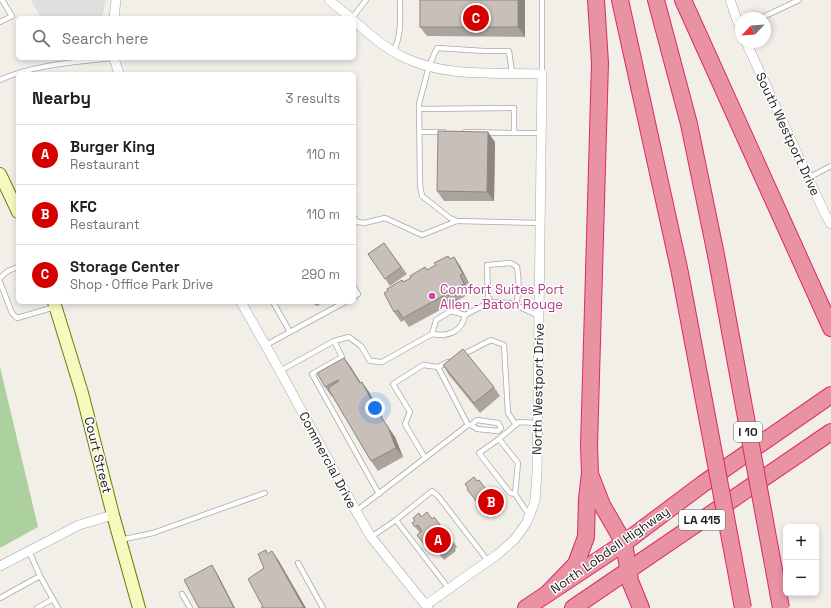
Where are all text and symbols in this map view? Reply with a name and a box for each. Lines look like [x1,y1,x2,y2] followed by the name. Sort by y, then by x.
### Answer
[463,3,489,33] pin: C
[735,12,771,48] north arrow
[16,16,356,60] search box
[30,27,52,49] icon: search
[62,29,148,48] text: Search here
[752,69,824,199] street label: South Westport Drive
[32,87,91,109] text: Nearby
[286,90,340,107] text: 3 results
[70,137,155,156] text: Burger King
[41,146,49,163] text: A
[306,146,340,163] text: 110 m
[70,156,140,173] text: Restaurant
[70,197,97,216] text: KFC
[41,206,49,223] text: B
[306,206,340,223] text: 110 m
[70,216,140,233] text: Restaurant
[70,257,180,276] text: Storage Center
[41,266,49,283] text: C
[301,266,340,283] text: 290 m
[70,276,213,293] text: Shop · Office Park Drive
[440,281,564,313] place label: Comfort Suites Port Allen - Baton Rouge
[427,291,437,301] marker: Comfort Suites Port Allen - Baton Rouge
[528,323,548,455] street label: North Westport Drive
[365,398,385,418] your location
[295,409,361,511] street label: Commercial Drive
[80,415,116,495] street label: Court Street
[734,422,762,442] road number: I 10
[478,487,504,517] pin: B
[547,502,673,598] street label: North Lobdell Highway
[679,510,725,530] road number: LA 415
[783,524,819,596] map controls
[783,524,819,560] button: +
[425,525,451,555] pin: A
[783,560,819,596] button: −

